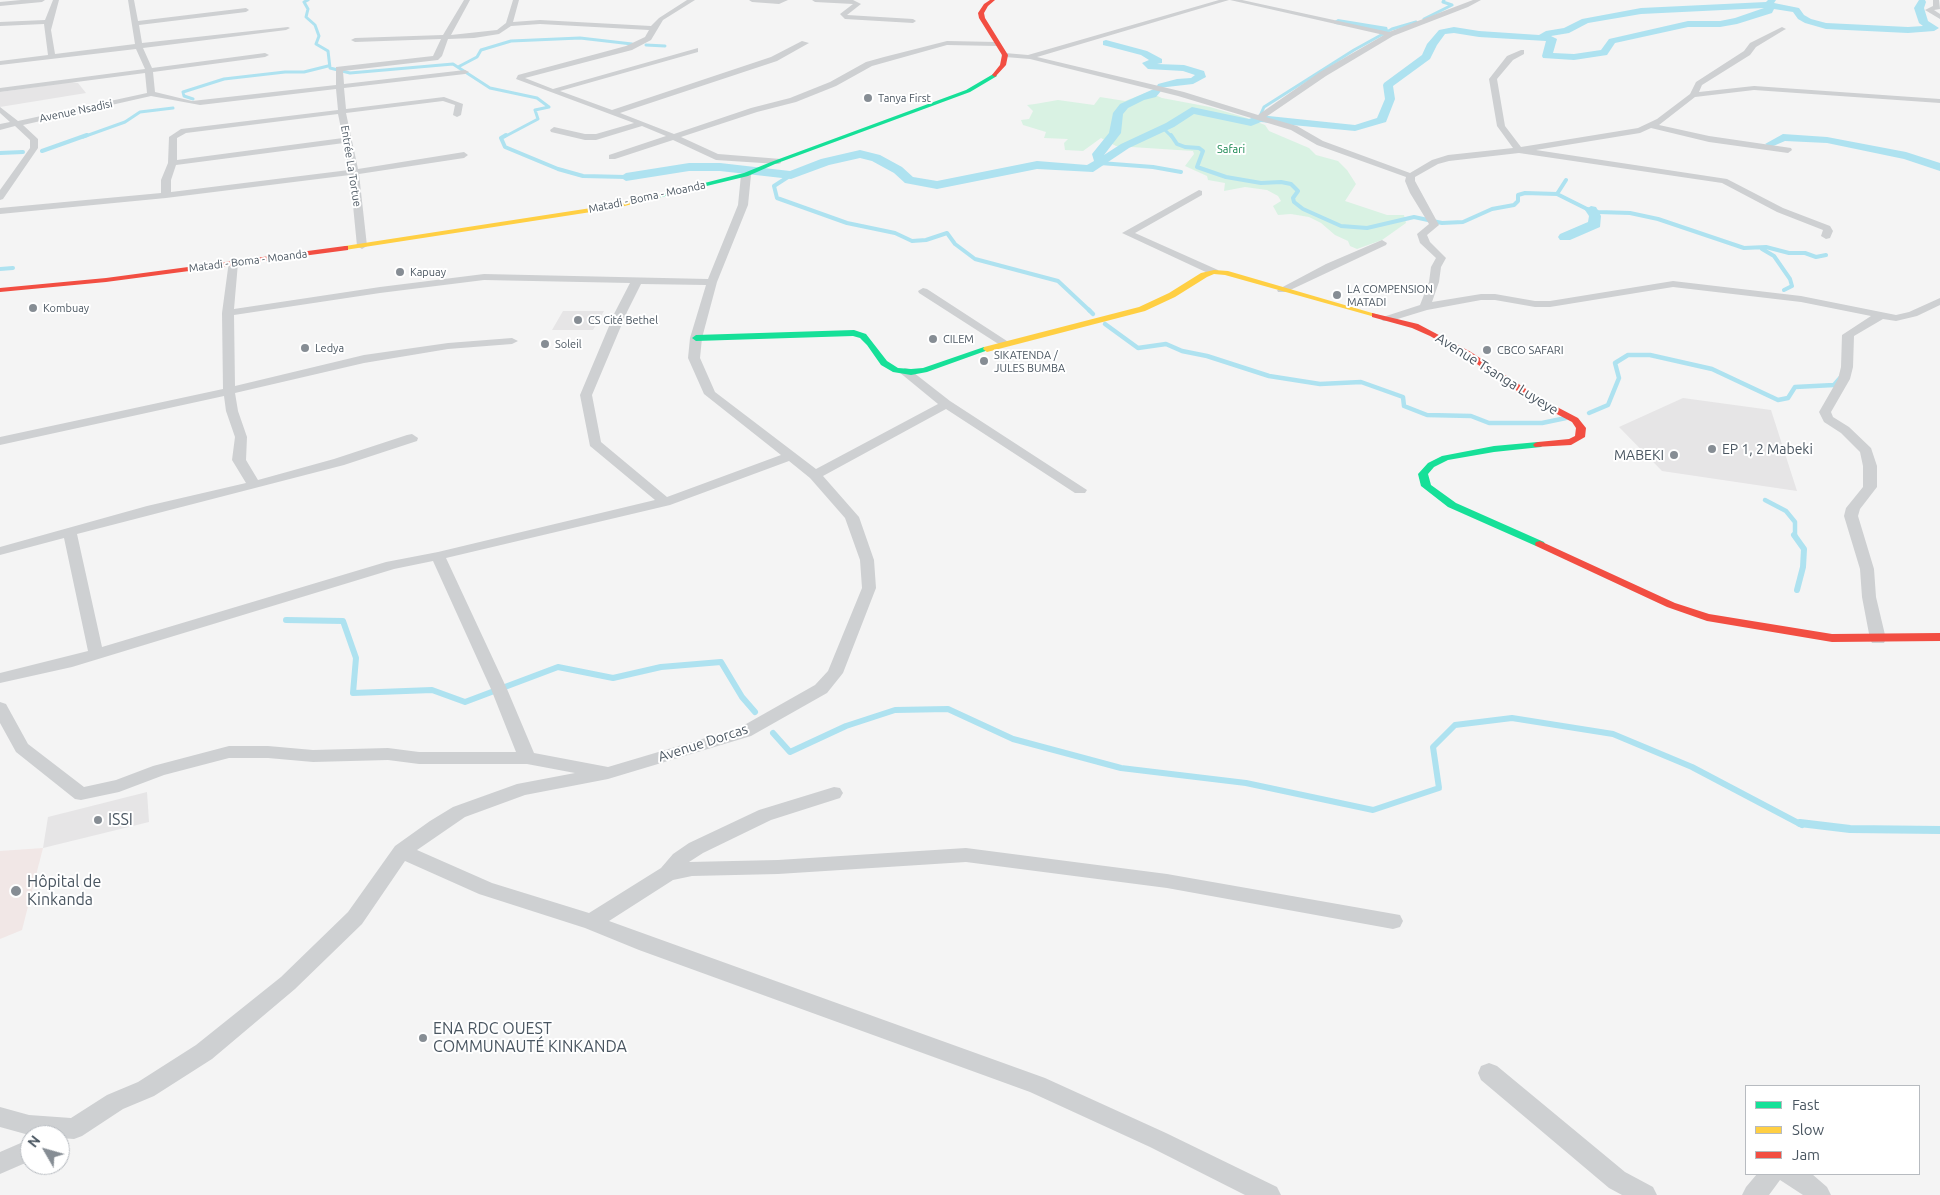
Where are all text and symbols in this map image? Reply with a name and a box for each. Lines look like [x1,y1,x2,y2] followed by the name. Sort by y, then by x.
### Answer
[878,91,931,105] place label: Tanya First
[862,92,874,104] marker: Tanya First
[38,97,114,125] street label: Avenue Nsadisi
[338,124,364,208] street label: Entrée La Tortue
[1217,142,1245,156] park label: Safari
[587,178,707,216] street label: Matadi - Boma - Moanda
[188,247,308,275] street label: Matadi - Boma - Moanda
[410,265,446,279] place label: Kapuay
[394,266,406,278] marker: Kapuay
[1347,282,1433,308] place label: LA COMPENSION MATADI
[1331,289,1343,301] marker: LA COMPENSION MATADI
[43,301,89,315] place label: Kombuay
[27,302,39,314] marker: Kombuay
[588,313,658,327] place label: CS Cité Bethel
[572,314,584,326] marker: CS Cité Bethel
[1433,329,1561,419] street label: Avenue Tsanga Luyeye
[943,332,974,346] place label: CILEM
[927,333,939,345] marker: CILEM
[555,337,582,351] place label: Soleil
[539,338,551,350] marker: Soleil
[315,341,344,355] place label: Ledya
[299,342,311,354] marker: Ledya
[1497,343,1564,357] place label: CBCO SAFARI
[1481,344,1493,356] marker: CBCO SAFARI
[994,348,1065,374] place label: SIKATENDA / JULES BUMBA
[978,355,990,367] marker: SIKATENDA / JULES BUMBA
[1722,441,1813,457] place label: EP 1, 2 Mabeki
[1706,443,1718,455] marker: EP 1, 2 Mabeki
[1614,447,1664,463] place label: MABEKI
[1668,449,1680,461] marker: MABEKI
[656,721,750,765] street label: Avenue Dorcas
[108,810,133,830] place label: ISSI
[92,814,104,826] marker: ISSI
[27,872,101,910] place label: Hôpital de Kinkanda
[9,884,23,898] marker: Hôpital de Kinkanda
[433,1019,627,1057] place label: ENA RDC OUEST COMMUNAUTÉ KINKANDA
[417,1032,429,1044] marker: ENA RDC OUEST COMMUNAUTÉ KINKANDA
[1745,1085,1920,1175] legend
[1792,1096,1819,1113] text: Fast
[1792,1121,1824,1138] text: Slow
[20,1125,70,1175] north arrow
[24,1132,43,1150] text: N
[1792,1146,1820,1163] text: Jam

